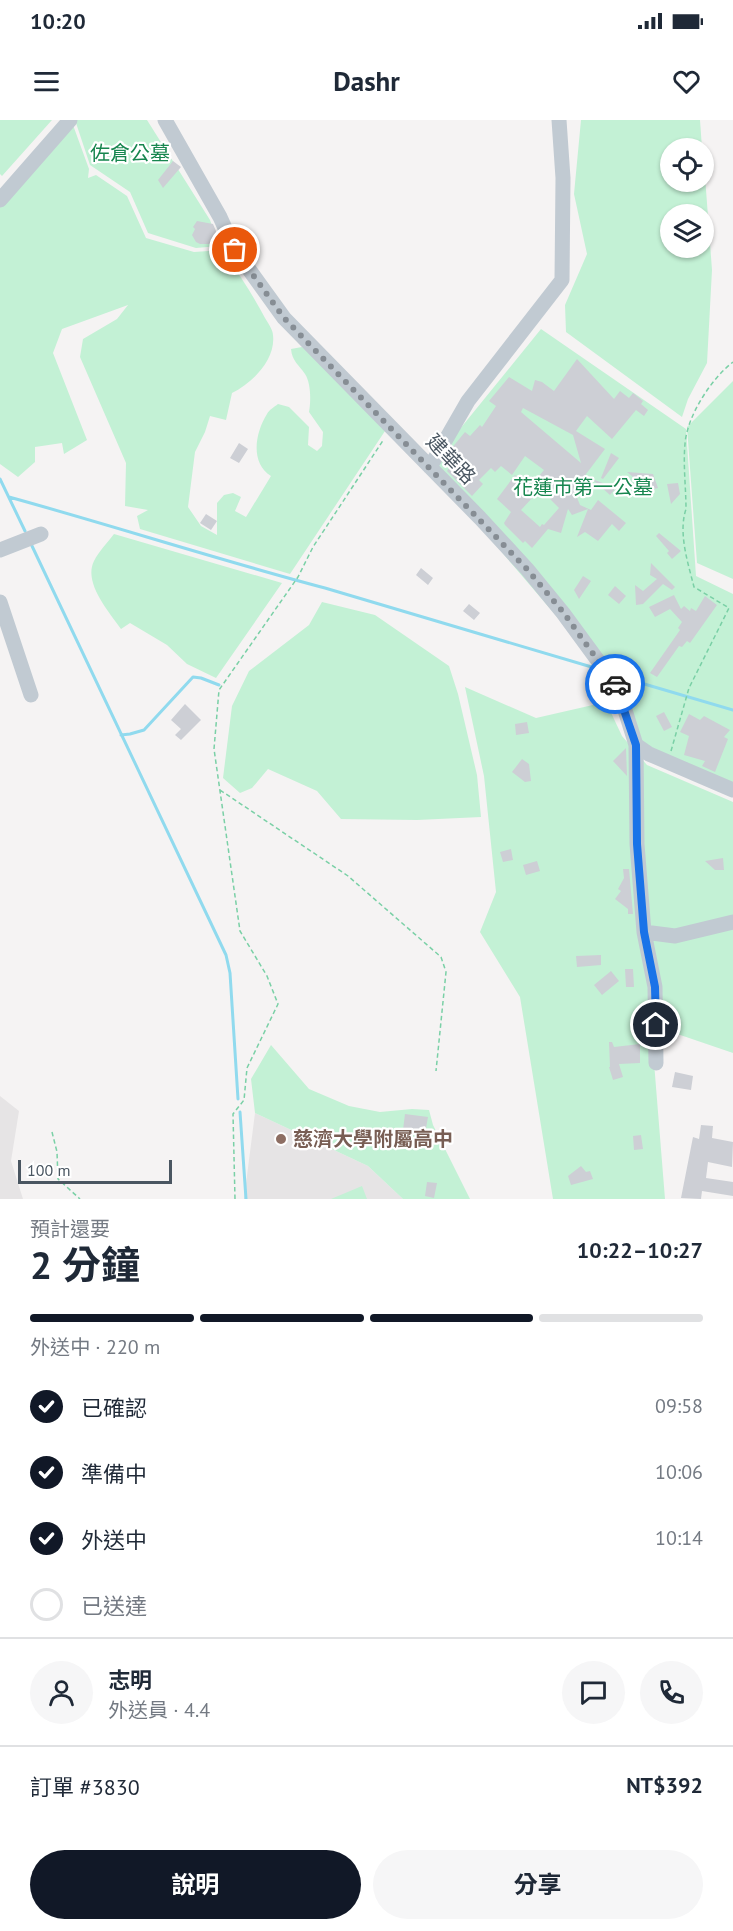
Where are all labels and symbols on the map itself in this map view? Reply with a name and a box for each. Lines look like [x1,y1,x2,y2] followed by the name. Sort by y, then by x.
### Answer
[90,140,170,166] park label: 佐倉公墓
[209,224,260,275] pin
[421,428,481,490] street label: 建華路
[513,474,653,500] park label: 花蓮市第一公墓
[585,654,645,714] courier
[630,999,681,1050] pin
[293,1126,453,1152] place label: 慈濟大學附屬高中
[274,1132,288,1146] marker: 慈濟大學附屬高中
[18,1157,172,1184] scale bar

